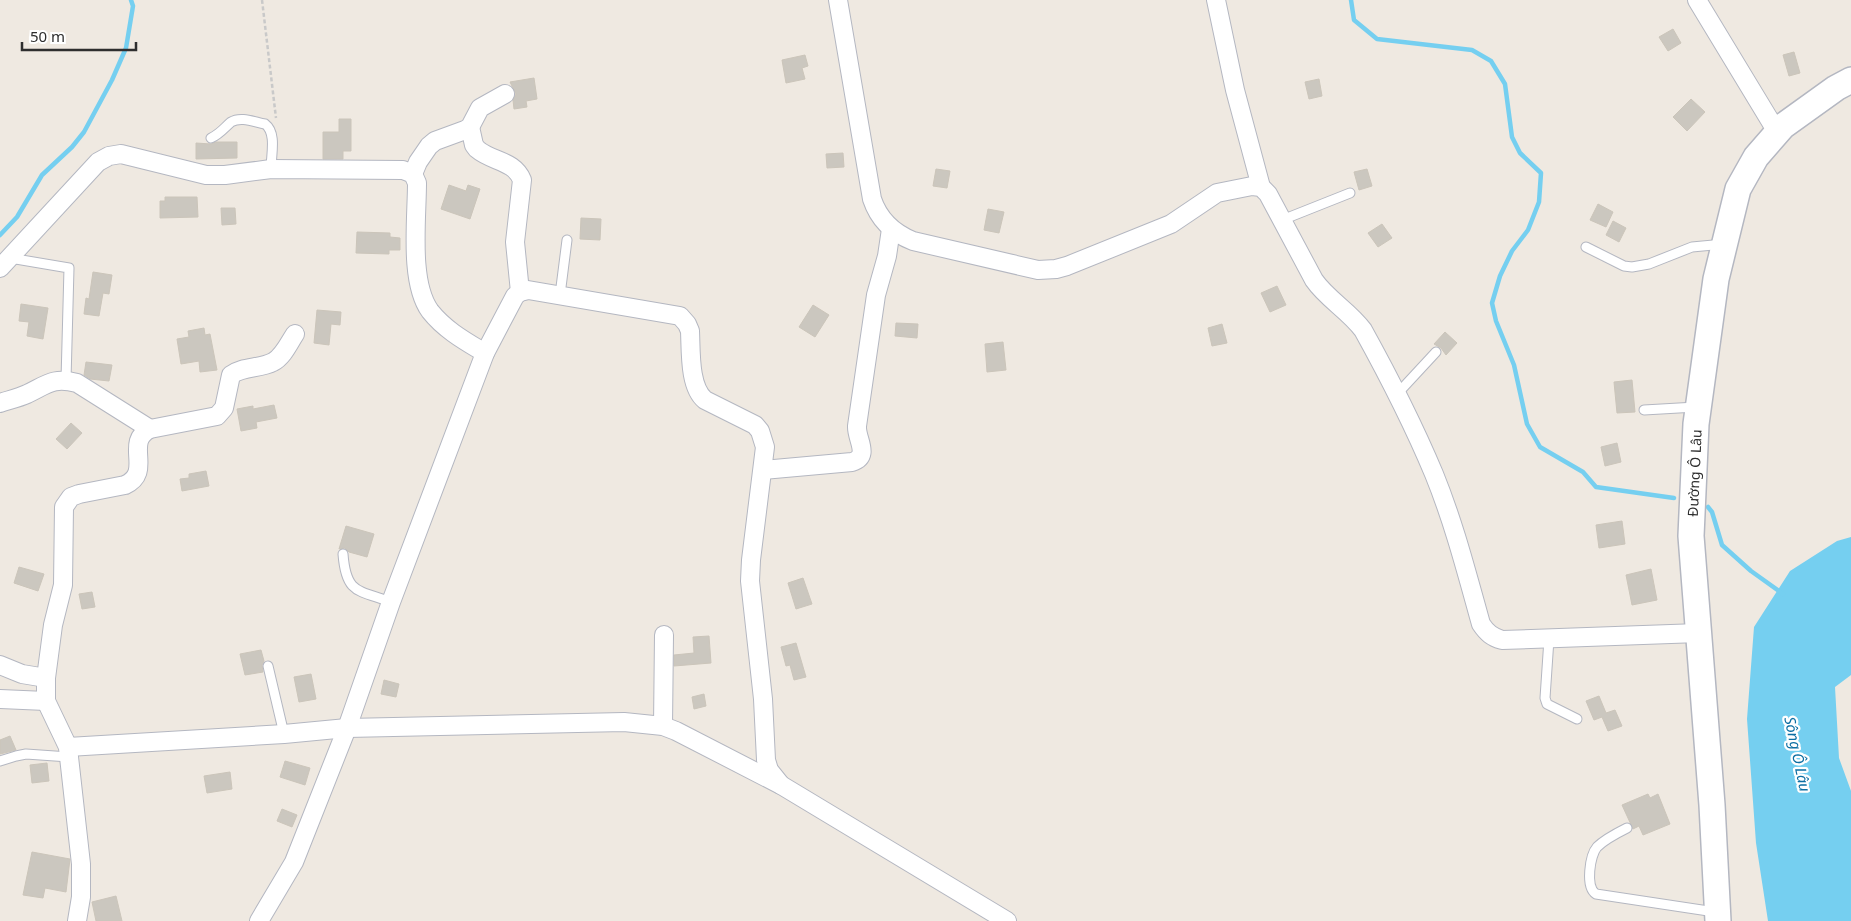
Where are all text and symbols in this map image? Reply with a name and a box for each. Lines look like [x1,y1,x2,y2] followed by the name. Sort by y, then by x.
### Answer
[22,20,136,52] scale bar
[30,26,65,46] text: 50 m
[1682,429,1705,517] street label: Đường Ô Lâu
[1780,715,1816,794] water label: Sông Ô Lâu

